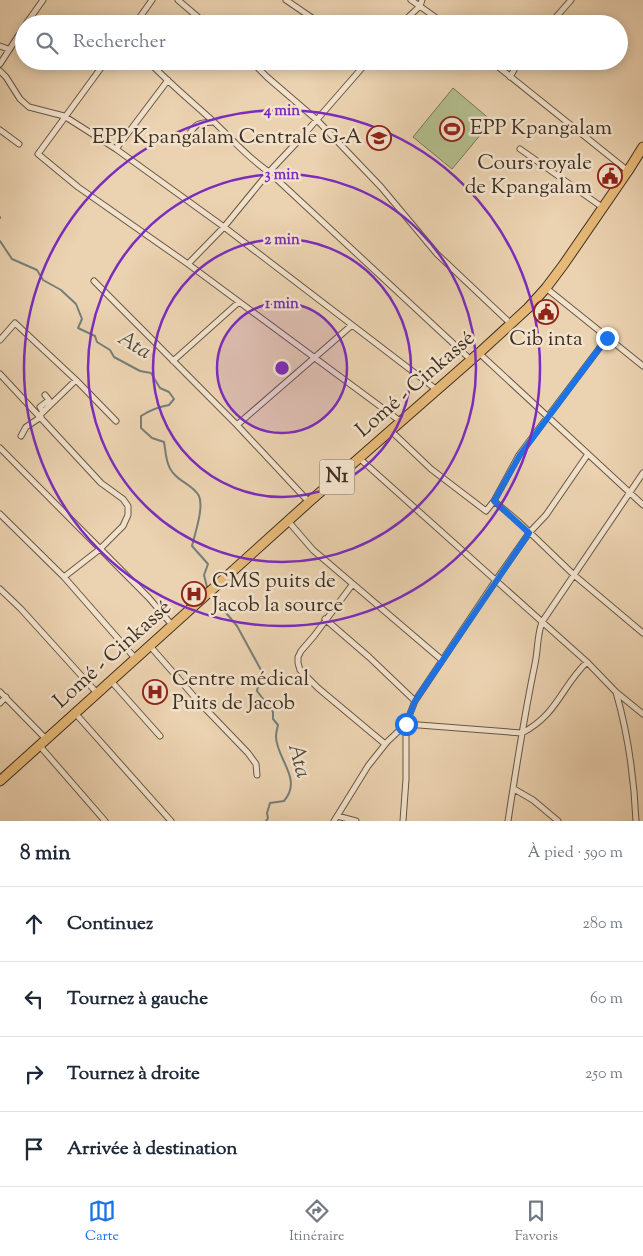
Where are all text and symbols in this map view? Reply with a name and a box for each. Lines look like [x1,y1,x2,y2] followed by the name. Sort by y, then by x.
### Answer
[15,15,628,70] search box
[33,29,61,57] icon: search
[73,29,166,56] text: Rechercher
[263,101,300,122] text: 4 min
[470,114,612,144] place label: EPP Kpangalam
[439,116,465,142] sports icon: EPP Kpangalam
[92,123,362,153] place label: EPP Kpangalam Centrale G-A
[366,125,392,151] school or university icon: EPP Kpangalam Centrale G-A
[465,149,592,203] place label: Cours royale de Kpangalam
[597,163,623,189] public building icon: Cours royale de Kpangalam
[265,165,300,186] text: 3 min
[264,230,300,251] text: 2 min
[265,294,299,315] text: 1 min
[533,299,559,325] public building icon: Cib inta
[111,323,157,369] water label: Ata
[350,325,482,445] street label: Lomé - Cinkassé
[509,325,583,355] place label: Cib inta
[596,327,619,350] route end
[273,359,291,377] centre of rings
[320,460,354,494] road number: N1
[211,567,343,621] place label: CMS puits de Jacob la source
[181,581,207,607] hospital icon: CMS puits de Jacob la source
[47,594,179,716] street label: Lomé - Cinkassé
[172,665,309,719] place label: Centre médical Puits de Jacob
[142,679,168,705] hospital icon: Centre médical Puits de Jacob
[395,713,418,736] route start
[278,740,318,782] water label: Ata
[20,839,71,869] text: 8 min
[528,842,623,865] text: À pied · 590 m
[20,910,48,938] icon: ahead
[67,911,153,938] text: Continuez
[582,913,623,936] text: 280 m
[20,985,48,1013] icon: left
[67,986,208,1013] text: Tournez à gauche
[590,988,623,1011] text: 60 m
[20,1060,48,1088] icon: right
[67,1061,200,1088] text: Tournez à droite
[585,1063,623,1086] text: 250 m
[20,1135,48,1163] icon: arrive
[67,1136,238,1163] text: Arrivée à destination
[85,1197,119,1247] tab: Carte
[289,1197,345,1247] tab: Itinéraire
[515,1197,558,1247] tab: Favoris

